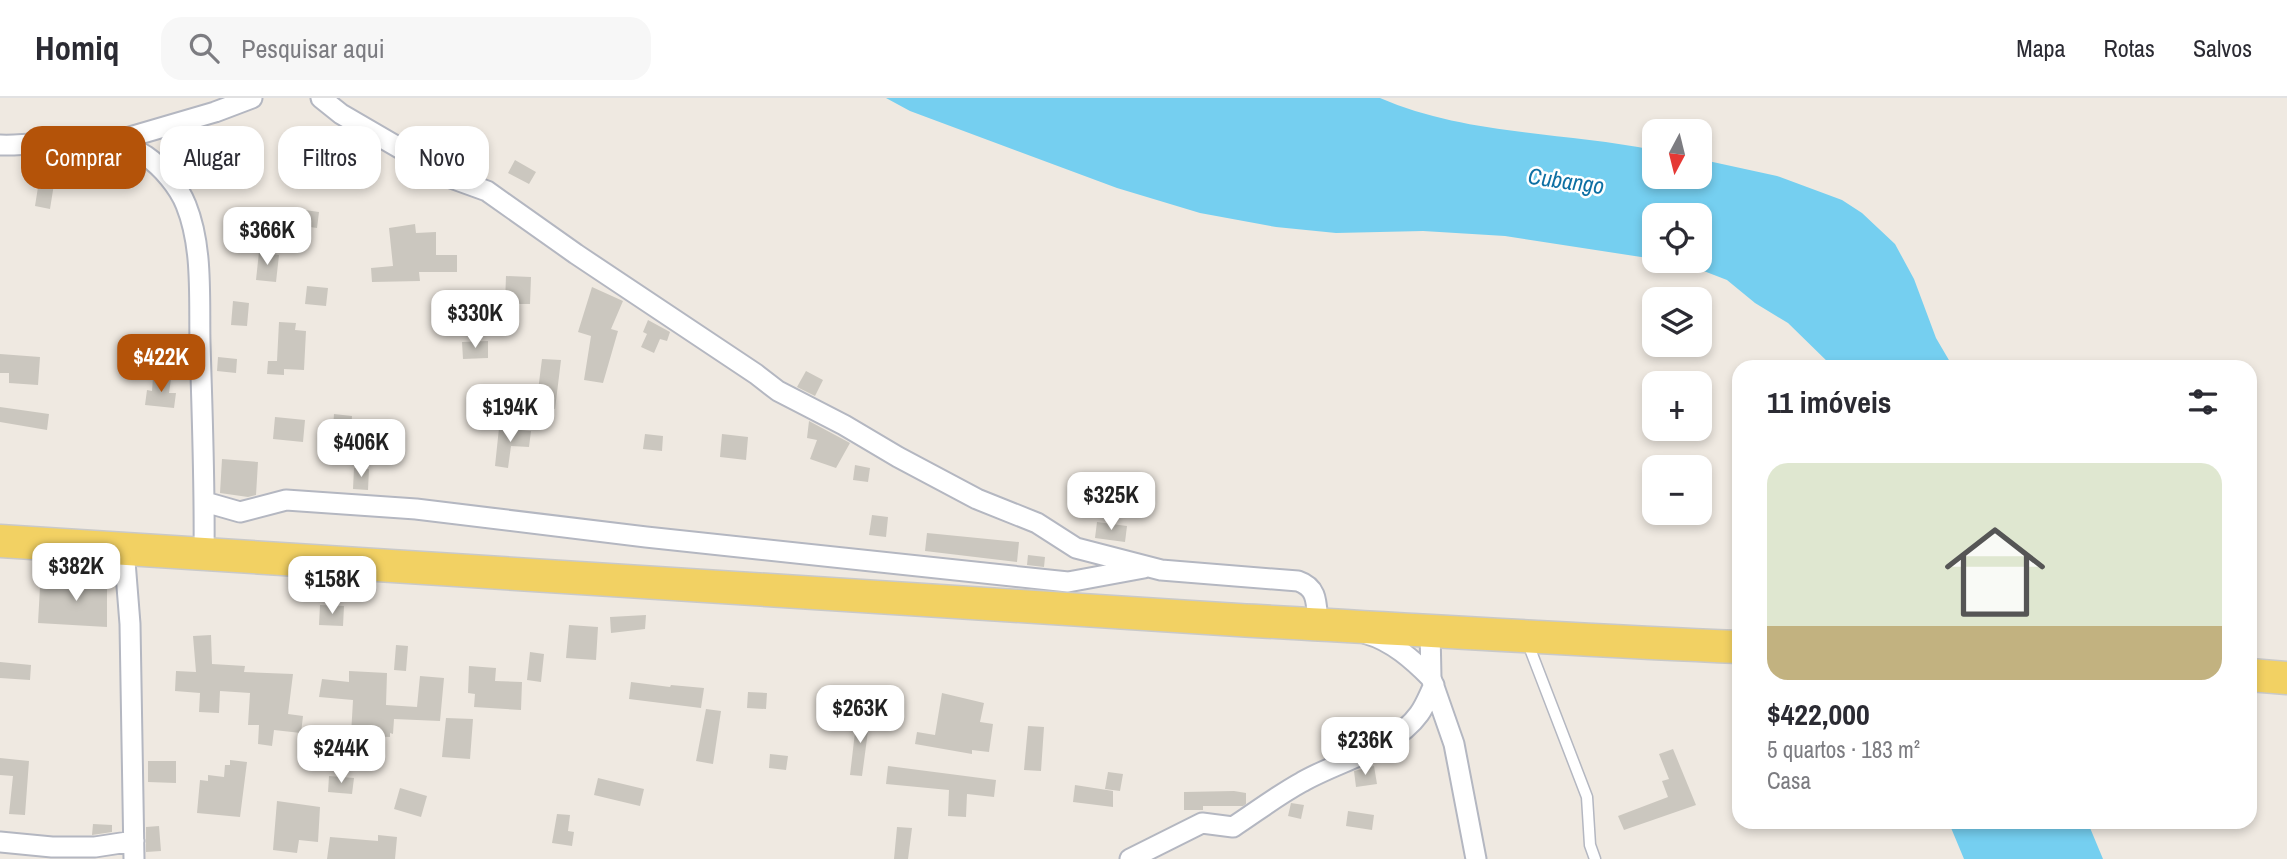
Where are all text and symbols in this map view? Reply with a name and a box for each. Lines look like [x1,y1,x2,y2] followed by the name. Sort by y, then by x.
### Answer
[161,17,651,80] search box
[35,26,119,70] text: Homiq
[185,29,223,67] icon: search
[241,31,385,66] text: Pesquisar aqui
[2016,32,2066,64] text: Mapa
[2104,32,2155,64] text: Rotas
[2193,32,2252,64] text: Salvos
[1642,119,1712,189] north arrow
[1642,119,1712,525] map controls
[21,126,146,189] chip: Comprar
[160,126,264,189] chip: Alugar
[278,126,381,189] chip: Filtros
[395,126,489,189] chip: Novo
[1526,160,1606,201] water label: Cubango
[1642,203,1712,273] button: locate
[218,208,316,267] pin: $366K
[239,214,295,245] text: $366K
[1642,287,1712,357] button: layers
[426,290,524,350] pin: $330K
[447,297,503,328] text: $330K
[112,334,210,394] pin: $422K
[133,341,189,372] text: $422K
[1642,371,1712,441] button: +
[1767,382,1891,422] text: 11 imóveis
[2184,383,2222,421] icon: filters
[461,384,559,444] pin: $194K
[482,391,538,422] text: $194K
[312,420,410,479] pin: $406K
[333,426,389,457] text: $406K
[1642,455,1712,525] button: −
[1062,472,1160,532] pin: $325K
[1083,479,1139,510] text: $325K
[1932,509,2058,635] icon: home
[27,544,125,603] pin: $382K
[48,550,104,581] text: $382K
[283,556,381,616] pin: $158K
[304,563,360,594] text: $158K
[811,686,909,745] pin: $263K
[832,692,888,723] text: $263K
[1767,694,1870,734] text: $422,000
[1316,718,1414,777] pin: $236K
[1337,724,1393,755] text: $236K
[292,726,390,785] pin: $244K
[313,732,369,763] text: $244K
[1767,734,1920,765] text: 5 quartos · 183 m²
[1767,765,1811,796] text: Casa

